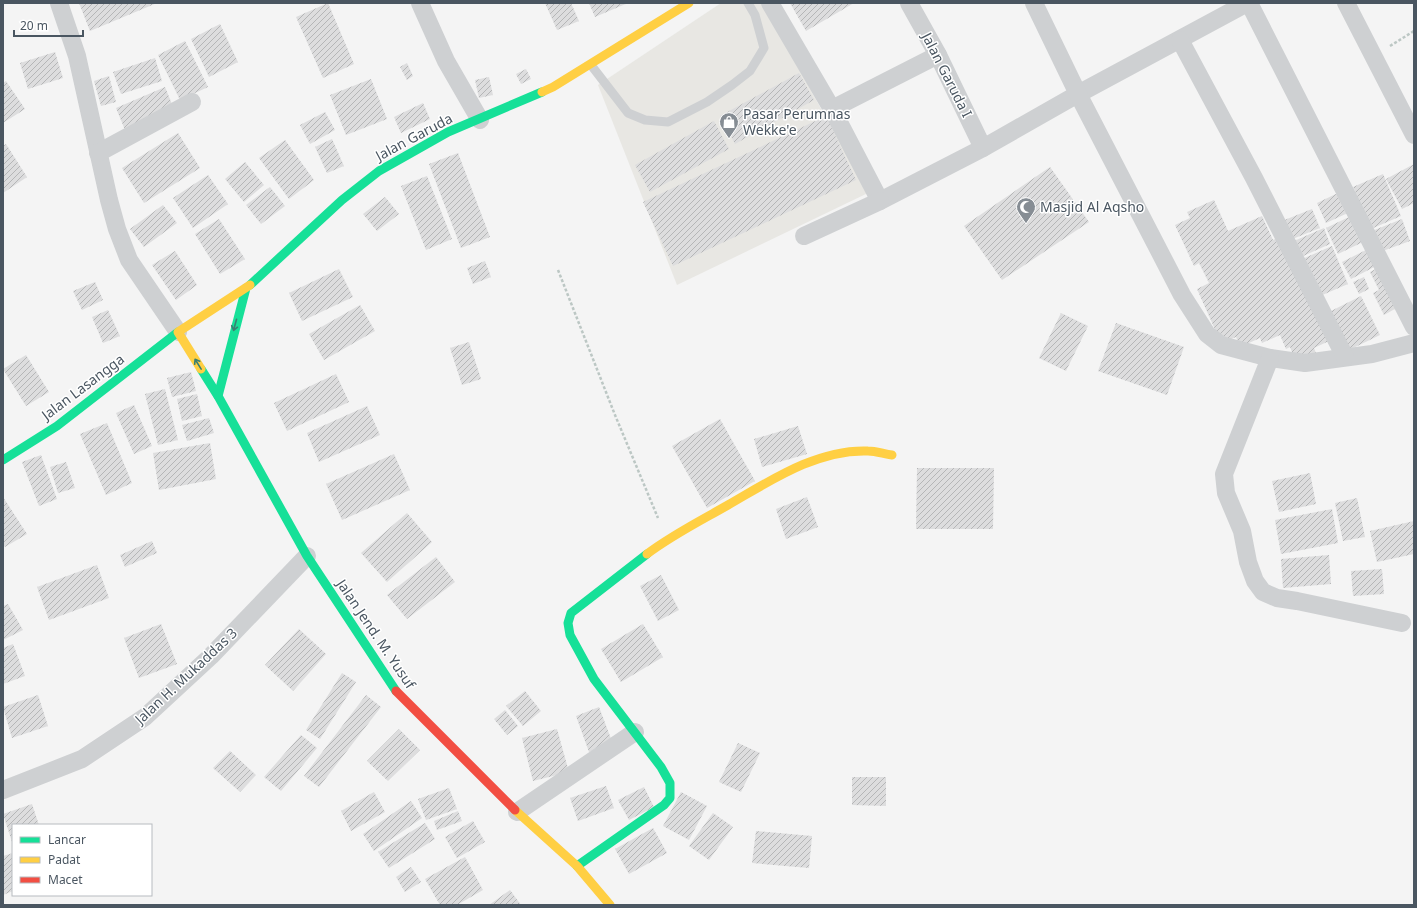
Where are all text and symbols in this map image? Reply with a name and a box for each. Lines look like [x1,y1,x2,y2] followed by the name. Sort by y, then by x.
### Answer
[14,12,83,38] scale bar
[20,17,48,34] text: 20 m
[917,27,977,121] street label: Jalan Garuda I
[743,104,851,139] place label: Pasar Perumnas Wekke'e
[370,108,455,166] street label: Jalan Garuda
[718,111,740,139] shop icon: Pasar Perumnas Wekke'e
[1015,196,1037,224] mosque icon: Masjid Al Aqsho
[1040,197,1144,216] place label: Masjid Al Aqsho
[231,319,239,332] one-way arrow
[36,349,128,425] street label: Jalan Lasangga
[194,359,202,370] one-way arrow
[332,574,421,693] street label: Jalan Jend. M. Yusuf
[129,623,241,729] street label: Jalan H. Mukaddas 3
[12,824,152,896] legend
[48,831,86,848] text: Lancar
[48,851,81,868] text: Padat
[48,871,83,888] text: Macet

